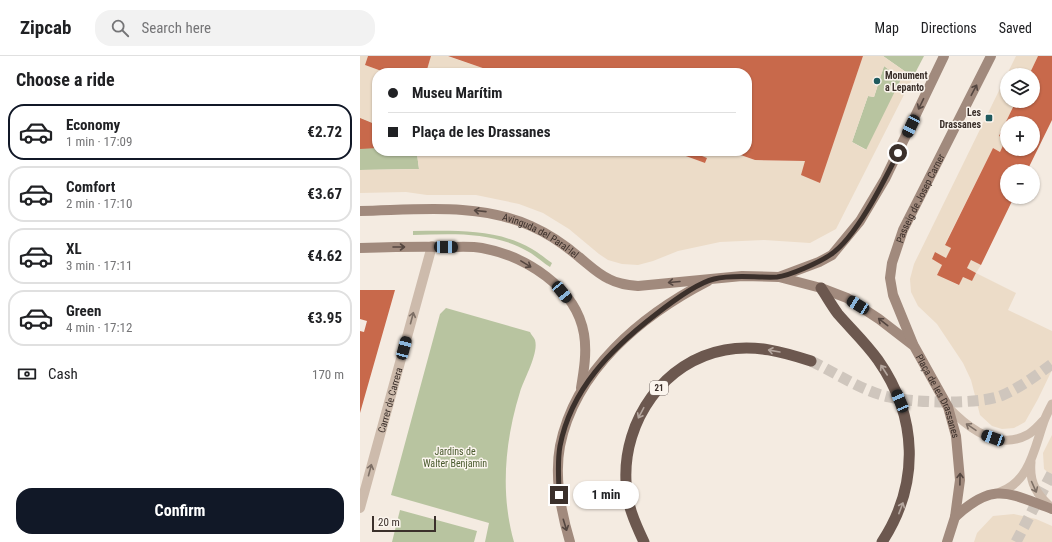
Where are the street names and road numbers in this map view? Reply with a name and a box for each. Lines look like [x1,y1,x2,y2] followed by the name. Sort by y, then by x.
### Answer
[894,152,946,244] street label: Passeig de Josep Carner
[501,211,581,260] street label: Avinguda del Paral·lel
[914,352,962,440] street label: Plaça de les Drassanes
[375,366,404,434] street label: Carrer de Carrera
[650,381,668,395] road number: 21

